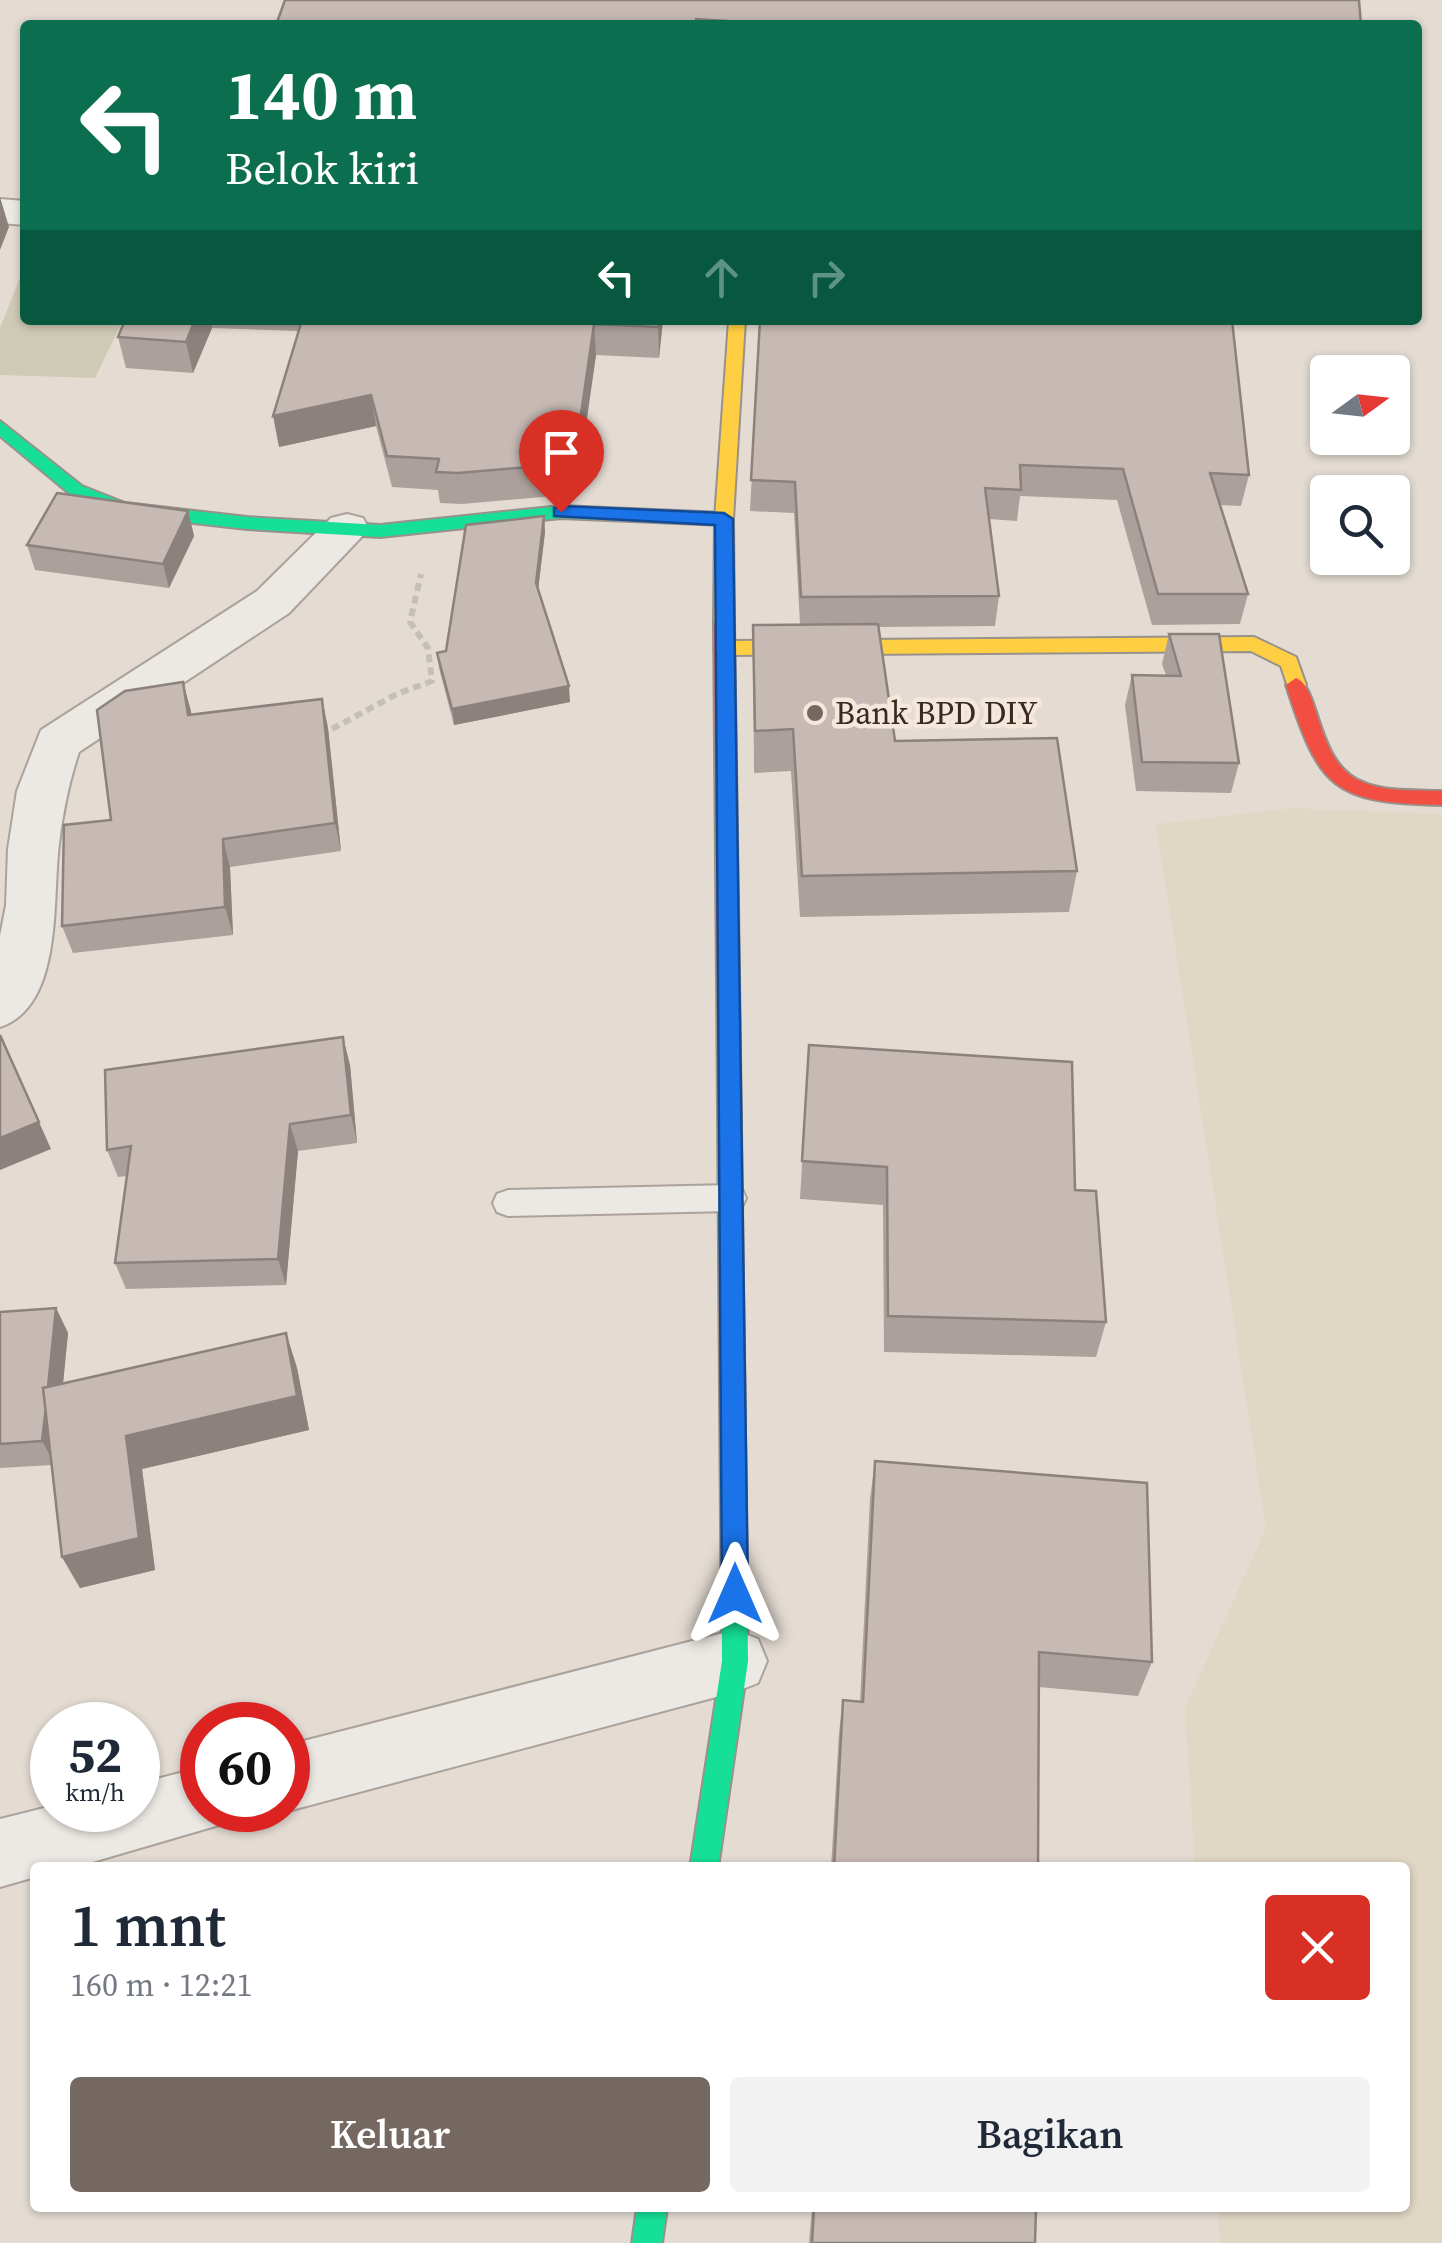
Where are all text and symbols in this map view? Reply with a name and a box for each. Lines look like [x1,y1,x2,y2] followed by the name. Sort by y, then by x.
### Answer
[225,46,417,142] text: 140 m
[60,60,190,190] icon: left
[225,137,419,199] text: Belok kiri
[589,250,644,305] icon: left
[694,250,749,305] icon: ahead
[799,250,854,305] icon: right
[1310,355,1410,455] north arrow
[1310,355,1410,575] map controls
[519,410,604,513] pin
[534,425,589,480] icon: arrive
[1310,475,1410,575] button: search
[835,691,1038,735] place label: Bank BPD DIY
[804,702,826,724] marker: Bank BPD DIY
[683,1542,787,1646] position arrow
[180,1702,310,1832] speed limit sign: 60
[68,1720,122,1789] text: 52
[65,1775,125,1809] text: km/h
[70,1884,226,1966] text: 1 mnt
[1265,1895,1370,2000] button: close
[70,1963,252,2007] text: 160 m · 12:21
[70,2077,710,2192] button: Keluar
[730,2077,1370,2192] button: Bagikan

